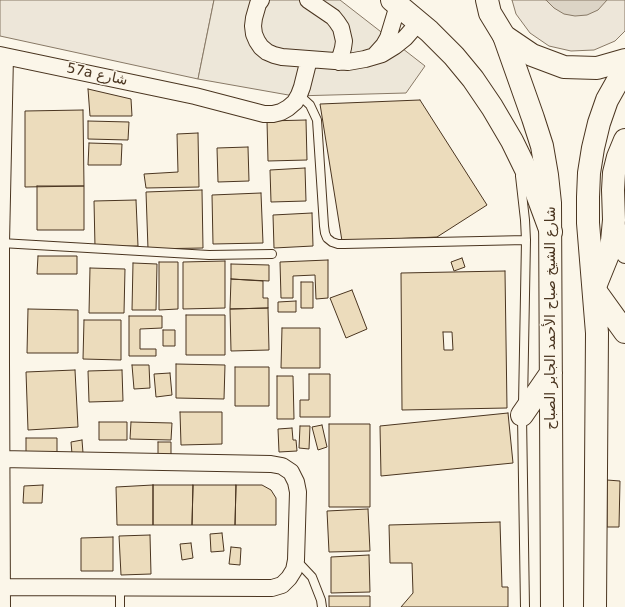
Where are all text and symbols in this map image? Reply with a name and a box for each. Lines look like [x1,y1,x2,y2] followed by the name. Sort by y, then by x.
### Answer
[65,60,129,90] street label: 57a شارع
[543,206,559,430] street label: شارع الشيخ صباح الأحمد الجابر الصباح

